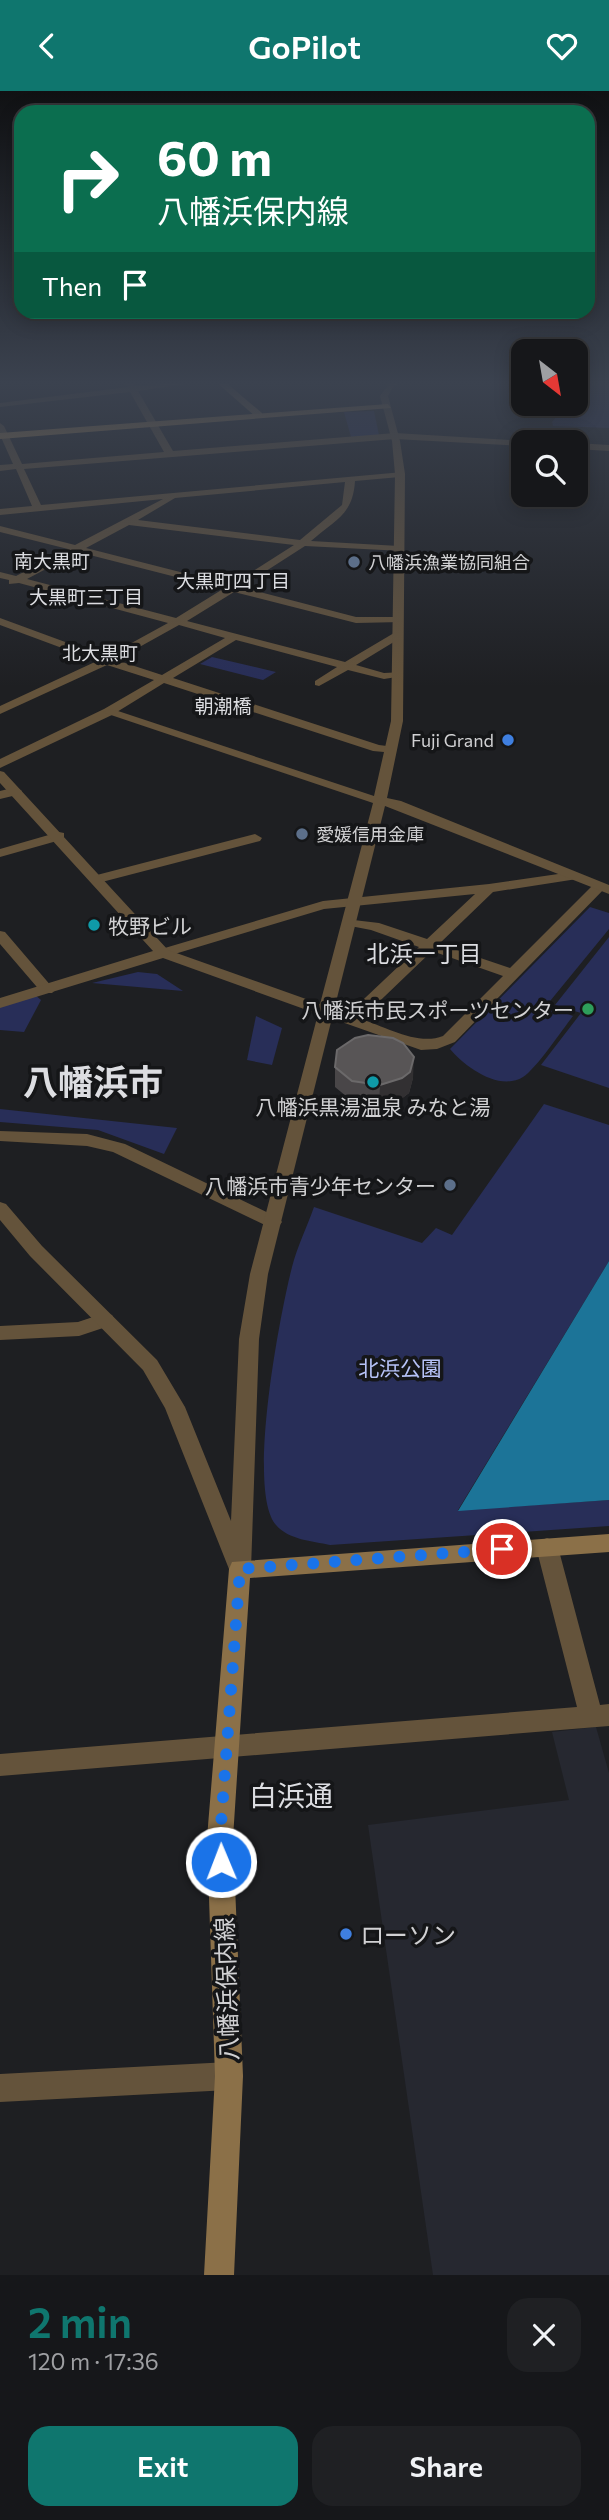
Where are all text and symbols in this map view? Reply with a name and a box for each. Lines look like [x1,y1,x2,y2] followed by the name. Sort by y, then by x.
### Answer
[248,26,361,66] text: GoPilot
[28,27,66,65] icon: back
[543,27,581,65] icon: heart
[157,126,272,186] text: 60 m
[42,133,133,224] icon: right
[157,190,349,230] text: 八幡浜保内線
[116,266,154,304] icon: arrive
[42,270,102,301] text: Then
[511,339,588,417] north arrow
[511,339,588,507] map controls
[511,430,588,507] button: search
[14,549,90,572] district label: 南大黒町
[368,551,530,573] place label: 八幡浜漁業協同組合
[346,554,362,570] marker: 八幡浜漁業協同組合
[176,569,290,592] district label: 大黒町四丁目
[29,585,143,608] district label: 大黒町三丁目
[62,641,138,664] district label: 北大黒町
[194,694,252,717] district label: 朝潮橋
[411,729,494,751] place label: Fuji Grand
[500,732,516,748] marker: Fuji Grand
[316,823,424,845] place label: 愛媛信用金庫
[294,826,310,842] marker: 愛媛信用金庫
[108,913,192,938] place label: 牧野ビル
[86,917,102,933] marker: 牧野ビル
[367,939,482,967] district label: 北浜一丁目
[301,997,574,1022] place label: 八幡浜市民スポーツセンター
[580,1001,596,1017] marker: 八幡浜市民スポーツセンター
[23,1059,163,1102] district label: 八幡浜市
[365,1074,381,1090] marker: 八幡浜黒湯温泉 みなと湯
[255,1094,491,1119] place label: 八幡浜黒湯温泉 みなと湯
[205,1173,436,1198] place label: 八幡浜市青少年センター
[442,1177,458,1193] marker: 八幡浜市青少年センター
[358,1355,442,1380] park label: 北浜公園
[472,1519,532,1579] pin
[483,1530,521,1568] icon: arrive
[249,1778,333,1812] district label: 白浜通
[184,1825,258,1899] position arrow
[209,1917,243,2061] street label: 八幡浜保内線
[360,1920,456,1949] place label: ローソン
[338,1926,354,1942] marker: ローソン
[28,2295,132,2347] text: 2 min
[507,2298,581,2372] button: close
[28,2347,159,2375] text: 120 m · 17:36
[28,2426,298,2506] button: Exit
[312,2426,581,2506] button: Share

